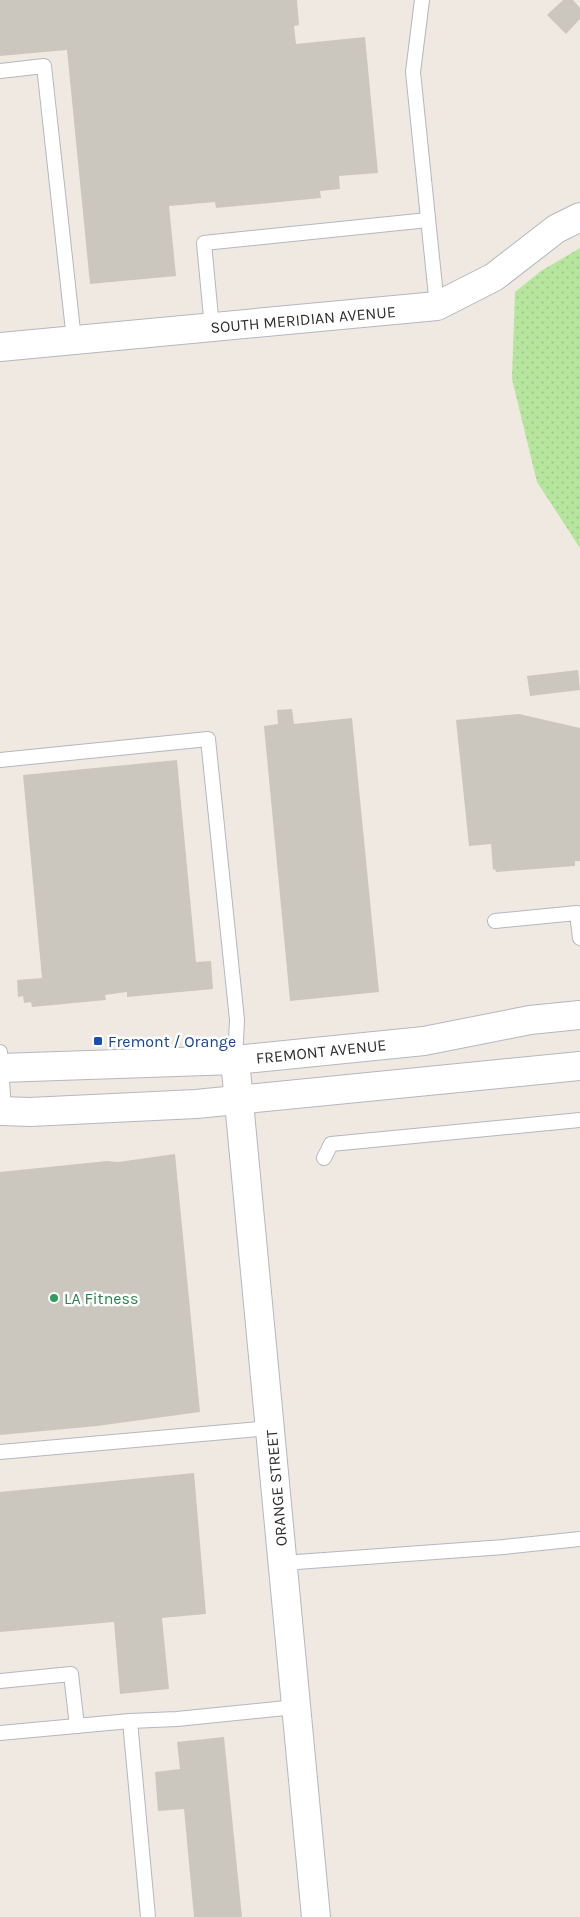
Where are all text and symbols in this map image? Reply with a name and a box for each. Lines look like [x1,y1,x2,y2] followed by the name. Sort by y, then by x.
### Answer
[210,302,396,337] street label: SOUTH MERIDIAN AVENUE
[108,1032,236,1051] place label: Fremont / Orange
[92,1035,104,1047] marker: Fremont / Orange
[255,1035,387,1068] street label: FREMONT AVENUE
[64,1289,138,1308] place label: LA Fitness
[48,1292,60,1304] marker: LA Fitness
[262,1429,291,1547] street label: ORANGE STREET

